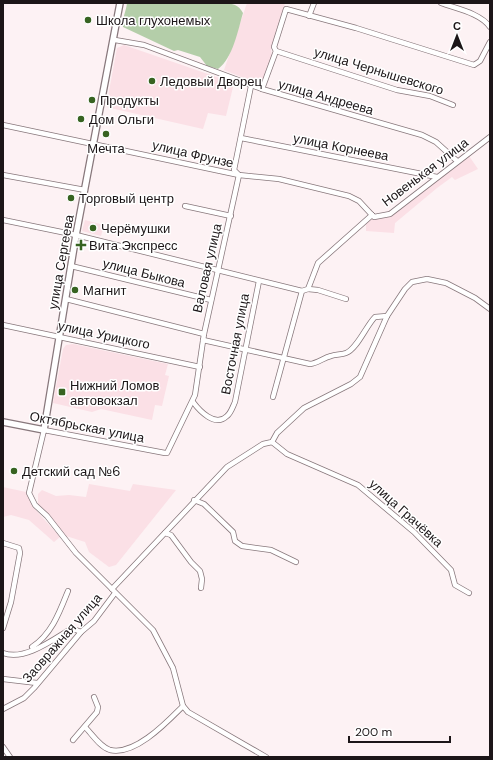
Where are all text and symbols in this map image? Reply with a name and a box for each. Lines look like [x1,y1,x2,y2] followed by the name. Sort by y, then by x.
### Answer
[96,12,211,29] place label: Школа глухонемых
[83,15,93,25] marker: Школа глухонемых
[437,16,477,56] north arrow
[453,19,461,33] text: С
[312,43,446,99] street label: улица Чернышевского
[160,73,263,90] place label: Ледовый Дворец
[276,75,376,119] street label: улица Андреева
[147,76,157,86] marker: Ледовый Дворец
[100,92,159,109] place label: Продукты
[87,95,97,105] marker: Продукты
[89,111,154,128] place label: Дом Ольги
[76,114,86,124] marker: Дом Ольги
[101,129,111,139] marker: Мечта
[292,129,391,165] street label: улица Корнеева
[378,133,472,210] street label: Новенькая улица
[151,136,235,172] street label: улица Фрунзе
[87,140,126,157] place label: Мечта
[79,190,174,207] place label: Торговый центр
[66,193,76,203] marker: Торговый центр
[44,213,78,311] street label: улица Сергеева
[101,220,170,237] place label: Черёмушки
[188,221,226,314] street label: Валовая улица
[88,223,98,233] marker: Черёмушки
[89,237,178,254] place label: Вита Экспресс
[76,240,86,250] marker: Вита Экспресс
[101,255,188,292] street label: улица Быкова
[83,282,126,299] place label: Магнит
[70,285,80,295] marker: Магнит
[217,291,253,396] street label: Восточная улица
[56,317,152,353] street label: улица Урицкого
[70,377,159,409] place label: Нижний Ломов автовокзал
[57,387,67,397] marker: Нижний Ломов автовокзал
[28,408,146,447] street label: Октябрьская улица
[22,463,120,480] place label: Детский сад №6
[9,466,19,476] marker: Детский сад №6
[365,475,447,551] street label: улица Грачёвка
[19,589,106,686] street label: Заовражная улица
[349,718,450,744] scale bar
[355,724,392,740] text: 200 m

